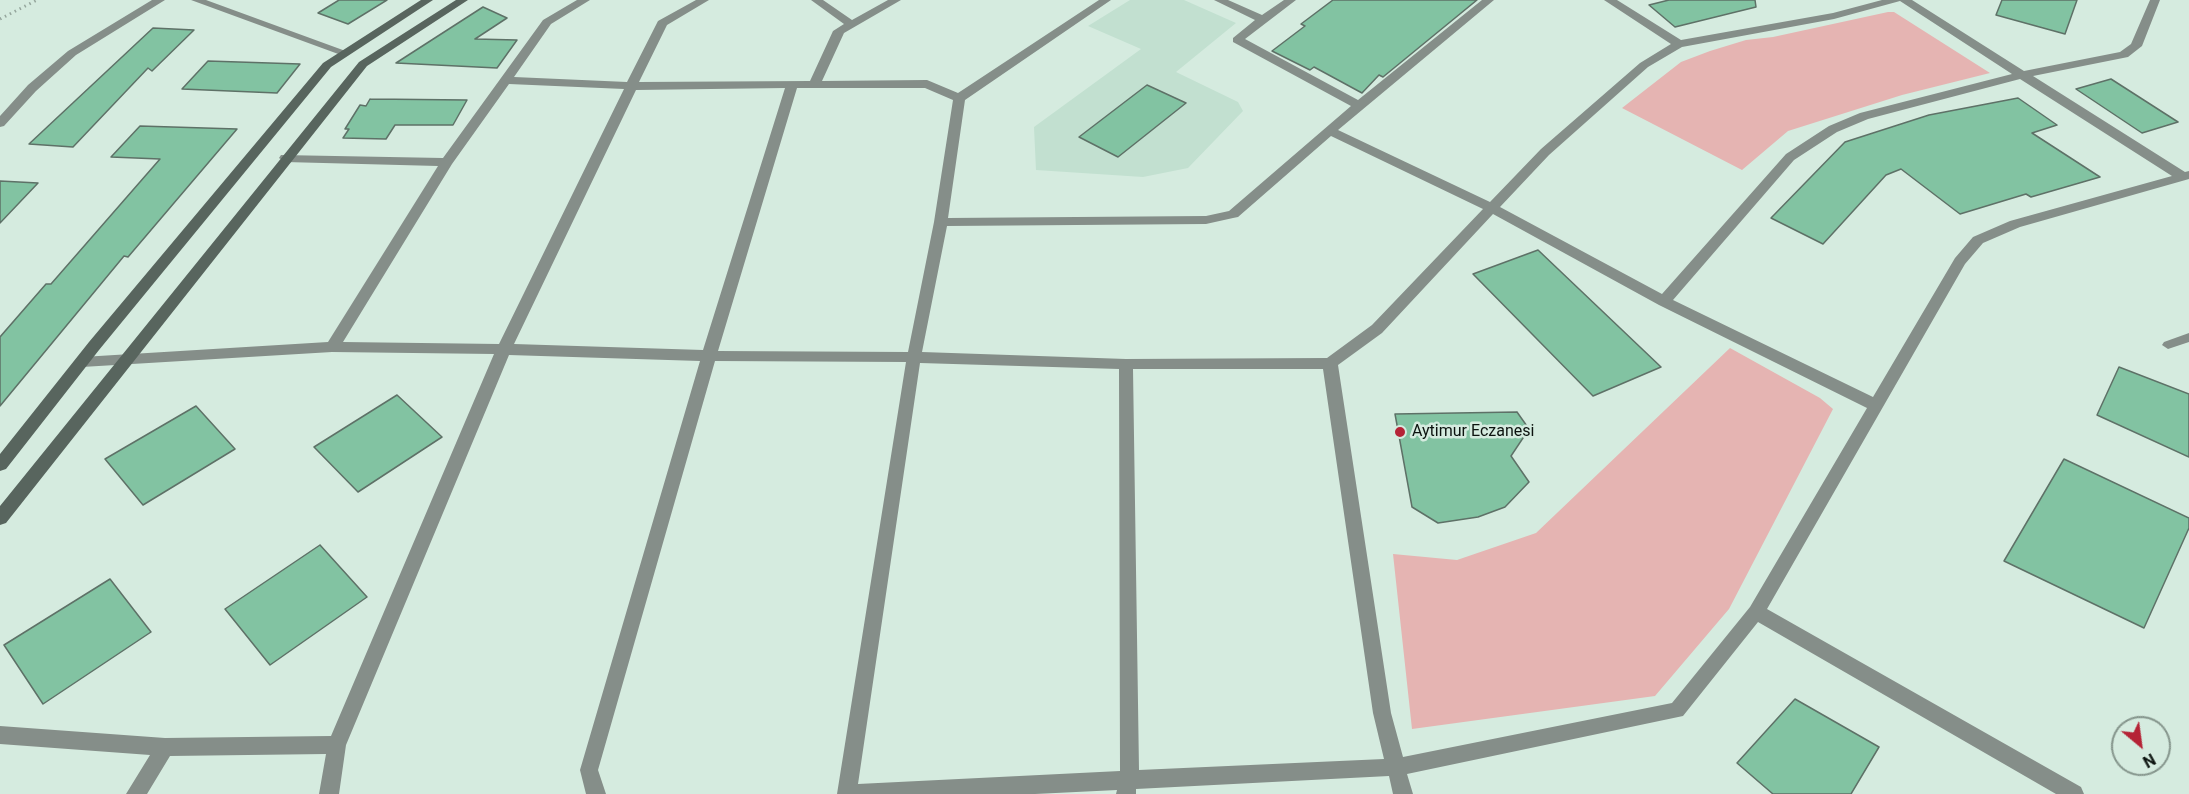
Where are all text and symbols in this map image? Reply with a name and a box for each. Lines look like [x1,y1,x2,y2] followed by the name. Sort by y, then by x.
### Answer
[1412,422,1534,442] place label: Aytimur Eczanesi
[1393,425,1407,439] marker: Aytimur Eczanesi
[2111,716,2171,776] north arrow
[2139,749,2159,771] text: N

